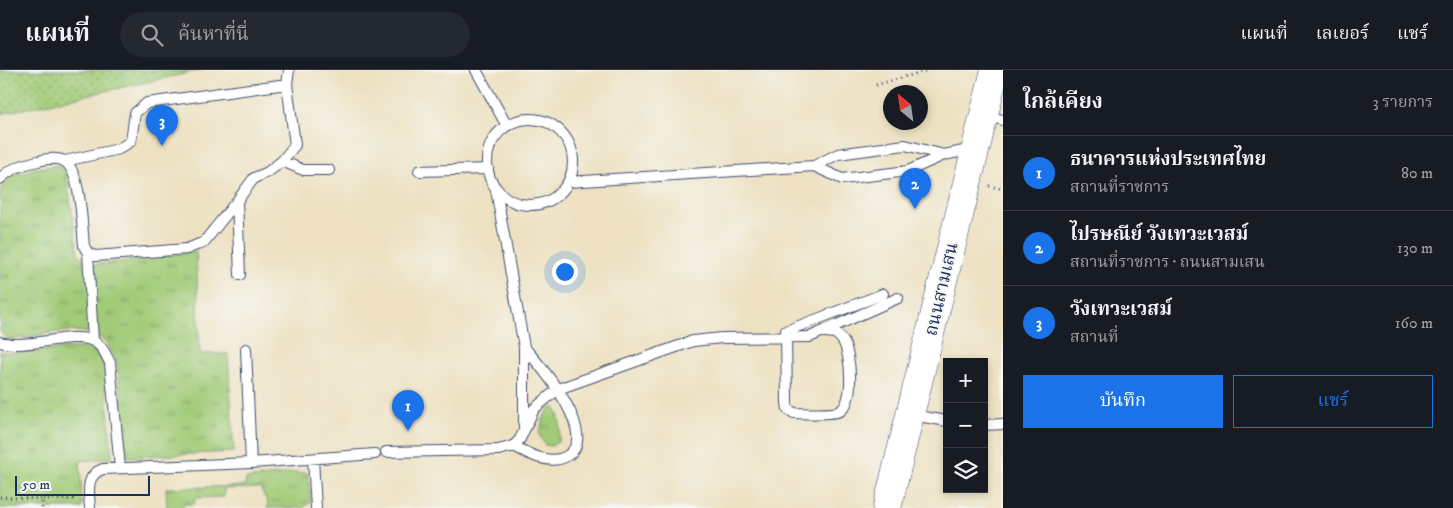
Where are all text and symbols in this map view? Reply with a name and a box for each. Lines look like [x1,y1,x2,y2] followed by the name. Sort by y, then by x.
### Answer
[120,12,470,57] search box
[25,19,90,49] text: แผนที่
[138,21,166,49] icon: search
[178,23,249,46] text: ค้นหาที่นี่
[1240,23,1288,45] text: แผนที่
[1316,23,1369,45] text: เลเยอร์
[1397,23,1428,45] text: แชร์
[883,85,928,130] north arrow
[1023,89,1103,115] text: ใกล้เคียง
[1373,92,1433,112] text: 3 รายการ
[146,105,178,146] pin: 3
[1070,148,1266,171] text: ธนาคารแห่งประเทศไทย
[1036,163,1042,183] text: 1
[1401,163,1433,183] text: 80 m
[899,168,931,209] pin: 2
[1070,177,1169,197] text: สถานที่ราชการ
[1070,223,1248,246] text: ไปรษณีย์ วังเทวะเวสม์
[1035,238,1043,258] text: 2
[1397,238,1433,258] text: 130 m
[921,240,963,338] street label: ถนนสามเสน
[1070,252,1265,272] text: สถานที่ราชการ · ถนนสามเสน
[552,259,578,285] your location
[1070,298,1172,321] text: วังเทวะเวสม์
[1036,313,1042,333] text: 3
[1395,313,1433,333] text: 160 m
[1070,327,1118,347] text: สถานที่
[943,358,988,493] map controls
[943,358,988,403] button: +
[1023,375,1223,428] button: บันทึก
[1233,375,1433,428] button: แชร์
[392,390,424,431] pin: 1
[943,403,988,448] button: −
[943,448,988,493] button: layers
[15,473,150,496] scale bar
[22,476,50,494] text: 50 m

